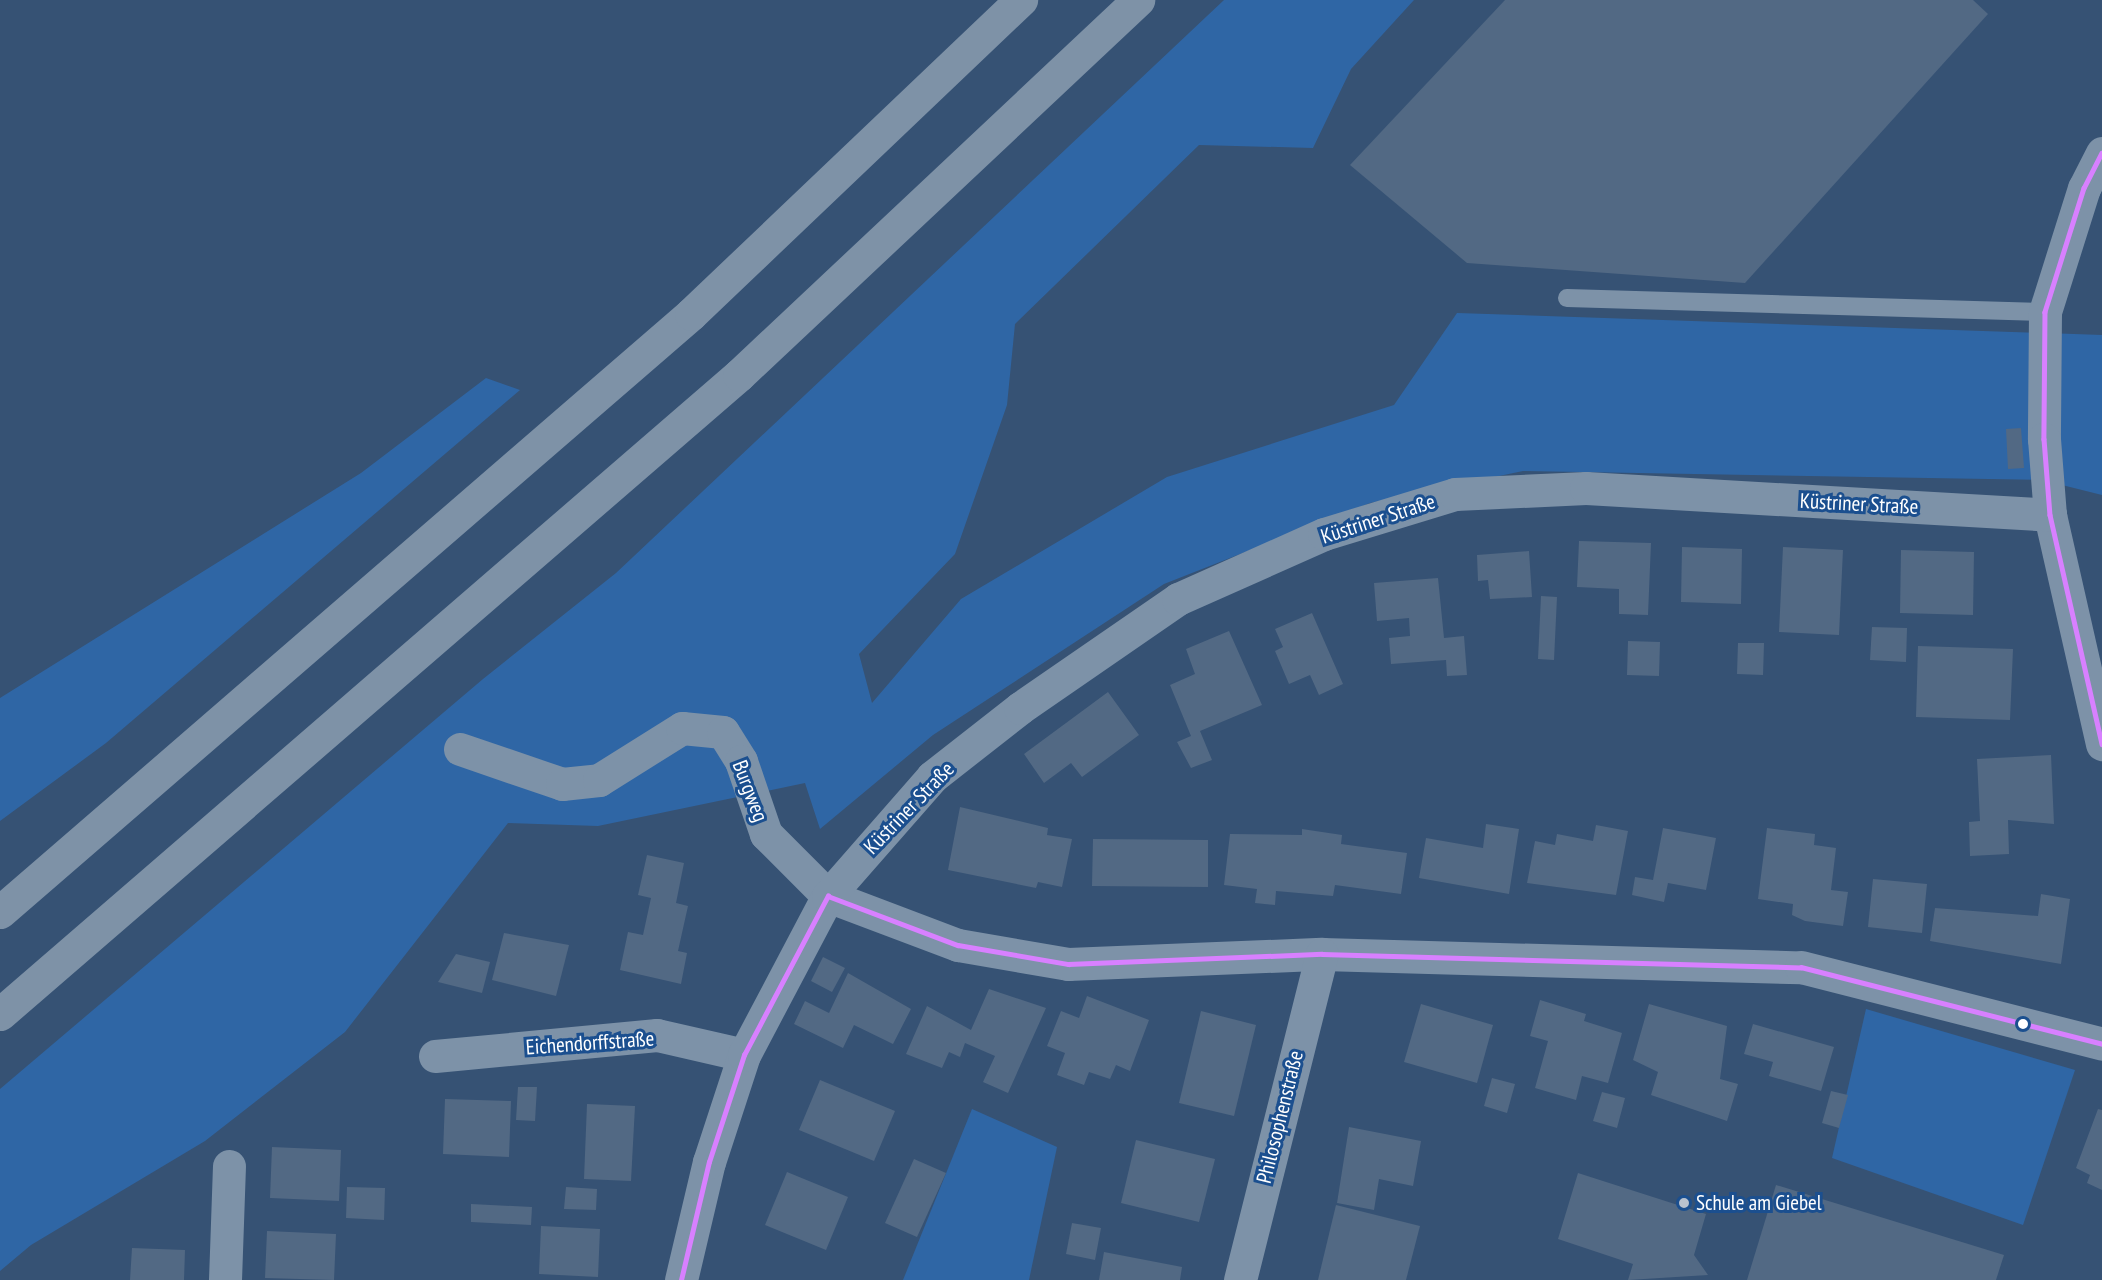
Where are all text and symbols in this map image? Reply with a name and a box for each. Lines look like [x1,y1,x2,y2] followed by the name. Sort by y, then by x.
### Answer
[1799,488,1919,520] street label: Küstriner Straße
[1318,489,1438,549] street label: Küstriner Straße
[727,757,773,825] street label: Burgweg
[859,757,959,859] street label: Küstriner Straße
[2017,1018,2029,1030] unlabelled marker
[525,1026,655,1060] street label: Eichendorffstraße
[1251,1048,1309,1186] street label: Philosophenstraße
[1696,1190,1822,1216] place label: Schule am Giebel
[1677,1196,1691,1210] marker: Schule am Giebel

